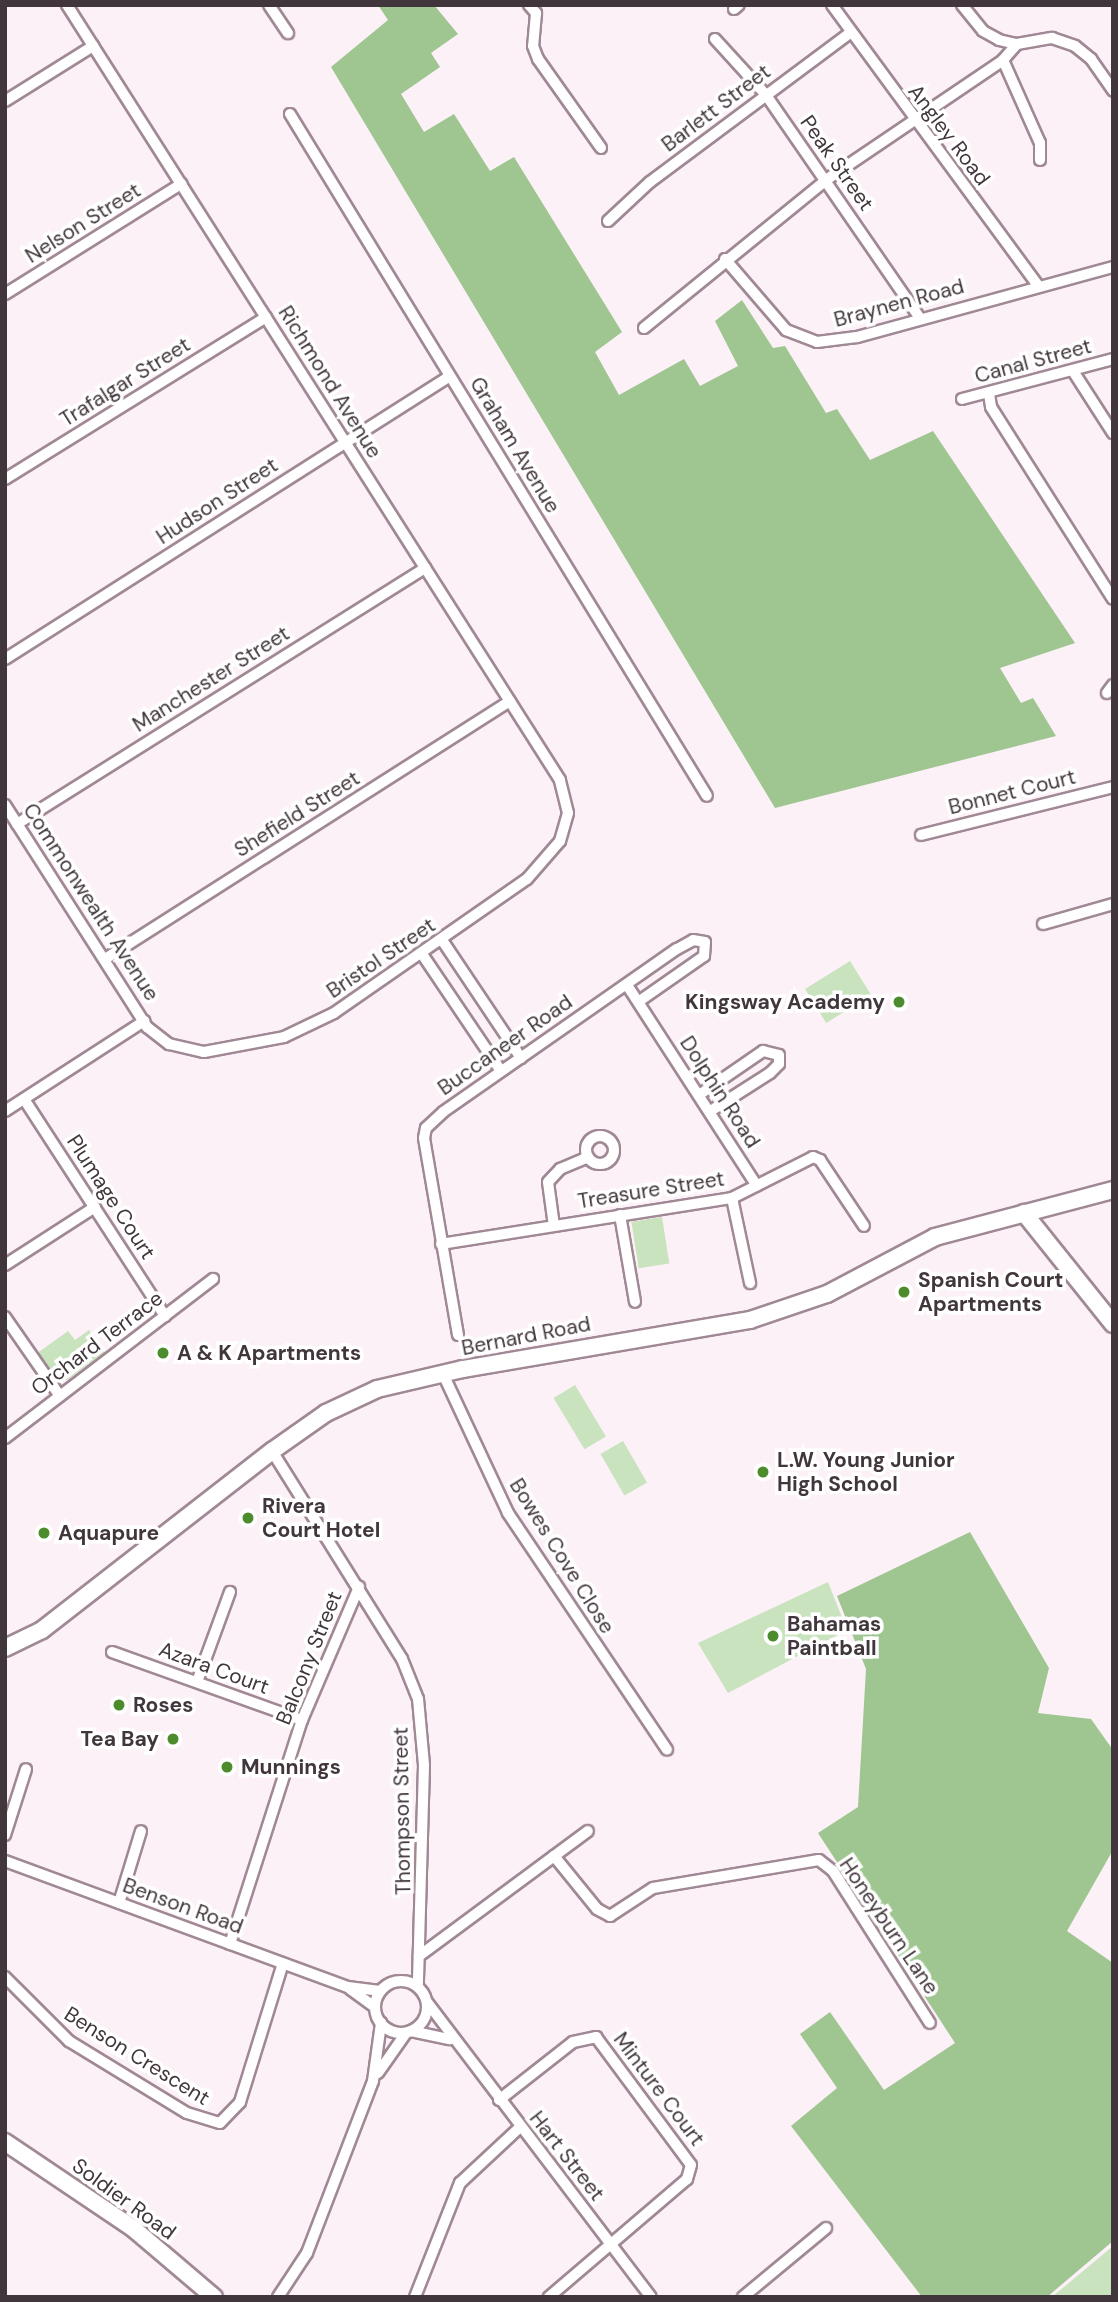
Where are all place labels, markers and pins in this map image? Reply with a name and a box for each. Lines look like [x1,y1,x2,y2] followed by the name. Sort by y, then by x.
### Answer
[685,989,885,1015] place label: Kingsway Academy
[891,994,907,1010] marker: Kingsway Academy
[918,1267,1063,1317] place label: Spanish Court Apartments
[896,1284,912,1300] marker: Spanish Court Apartments
[177,1340,361,1366] place label: A & K Apartments
[155,1345,171,1361] marker: A & K Apartments
[777,1447,955,1497] place label: L.W. Young Junior High School
[755,1464,771,1480] marker: L.W. Young Junior High School
[262,1493,380,1543] place label: Rivera Court Hotel
[240,1510,256,1526] marker: Rivera Court Hotel
[58,1520,159,1546] place label: Aquapure
[36,1525,52,1541] marker: Aquapure
[787,1611,881,1661] place label: Bahamas Paintball
[765,1628,781,1644] marker: Bahamas Paintball
[133,1692,193,1718] place label: Roses
[111,1697,127,1713] marker: Roses
[80,1726,159,1752] place label: Tea Bay
[165,1731,181,1747] marker: Tea Bay
[241,1754,341,1780] place label: Munnings
[219,1759,235,1775] marker: Munnings

